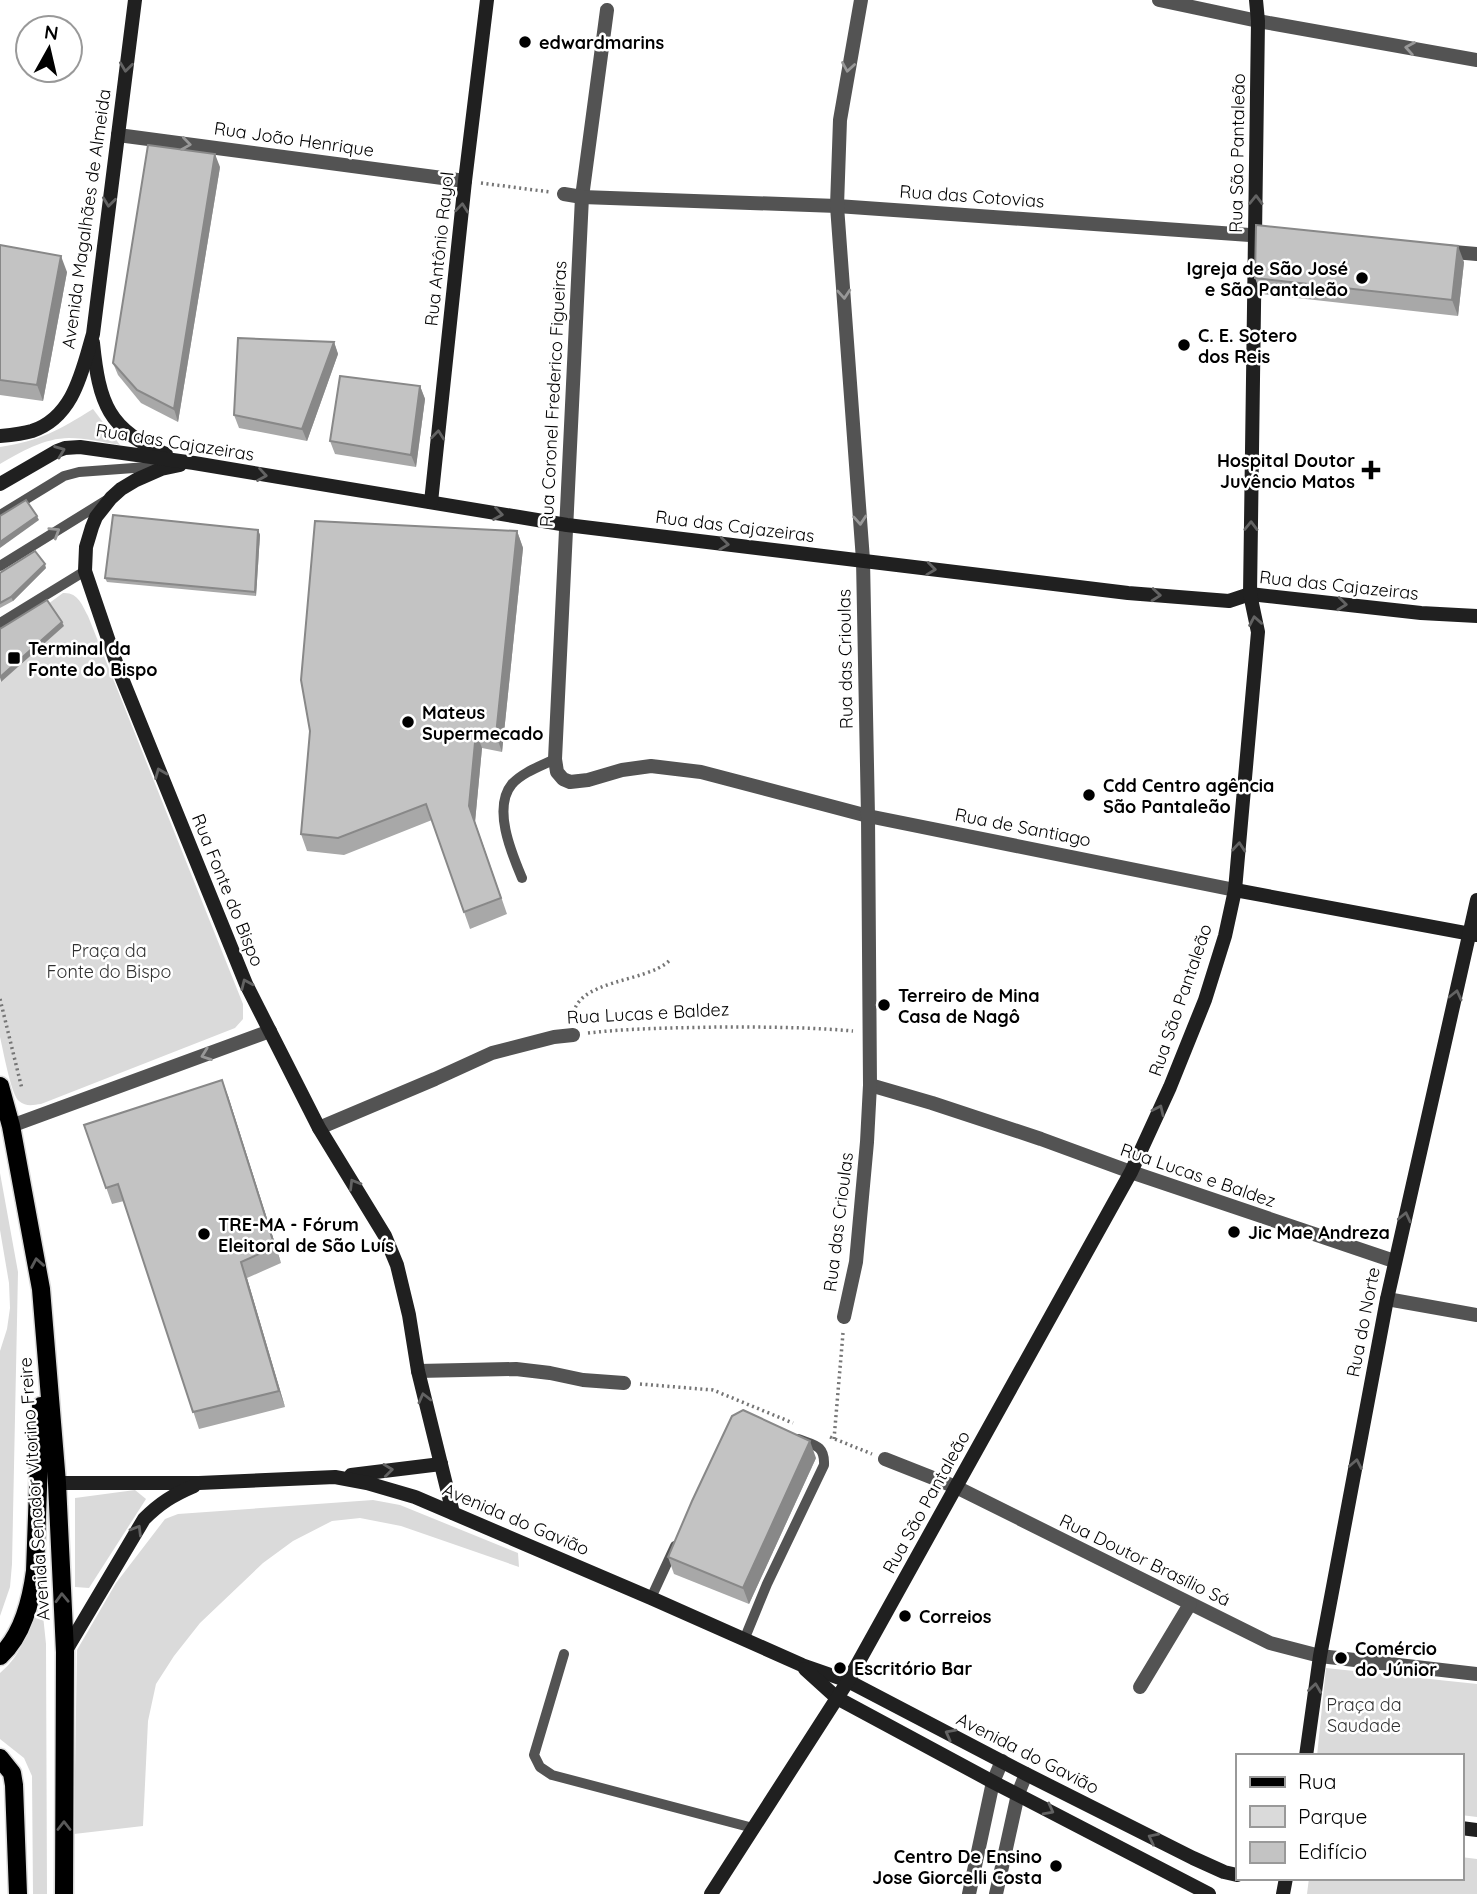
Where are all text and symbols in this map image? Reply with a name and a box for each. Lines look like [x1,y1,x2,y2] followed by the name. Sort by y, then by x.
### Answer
[14,14,84,84] north arrow
[43,19,60,45] text: N
[539,31,665,54] place label: edwardmarins
[517,34,533,50] marker: edwardmarins
[1404,41,1416,56] one-way arrow
[119,61,134,73] one-way arrow
[841,61,856,73] one-way arrow
[1224,73,1250,233] street label: Rua São Pantaleão
[56,87,116,351] street label: Avenida Magalhães de Almeida
[212,116,376,162] street label: Rua João Henrique
[180,136,191,151] one-way arrow
[419,171,459,327] street label: Rua Antônio Rayol
[899,179,1045,213] street label: Rua das Cotovias
[1248,194,1263,205] one-way arrow
[102,196,117,208] one-way arrow
[454,203,469,214] one-way arrow
[1186,257,1348,301] place label: Igreja de São José e São Pantaleão
[535,260,571,528] street label: Rua Coronel Frederico Figueiras
[1354,270,1370,286] marker: Igreja de São José e São Pantaleão
[836,288,851,299] one-way arrow
[1198,324,1297,368] place label: C. E. Sotero dos Reis
[1176,337,1192,353] marker: C. E. Sotero dos Reis
[94,418,256,466] street label: Rua das Cajazeiras
[431,429,446,440] one-way arrow
[53,446,65,460] one-way arrow
[1217,449,1355,493] place label: Hospital Doutor Juvêncio Matos
[1361,460,1381,480] marker: Hospital Doutor Juvêncio Matos
[256,467,268,482] one-way arrow
[654,505,816,547] street label: Rua das Cajazeiras
[493,506,504,521] one-way arrow
[852,515,867,526] one-way arrow
[1243,520,1259,530] one-way arrow
[48,527,61,540] one-way arrow
[718,536,730,551] one-way arrow
[925,561,936,576] one-way arrow
[1258,565,1420,605] street label: Rua das Cajazeiras
[1151,587,1162,602] one-way arrow
[832,589,858,729] street label: Rua das Crioulas
[1337,596,1348,611] one-way arrow
[1249,615,1264,627] one-way arrow
[28,637,158,681] place label: Terminal da Fonte do Bispo
[6,650,22,666] marker: Terminal da Fonte do Bispo
[422,701,543,745] place label: Mateus Supermecado
[400,714,416,730] marker: Mateus Supermecado
[155,768,169,780] one-way arrow
[1103,774,1274,818] place label: Cdd Centro agência São Pantaleão
[1081,787,1097,803] marker: Cdd Centro agência São Pantaleão
[953,803,1093,851] street label: Rua de Santiago
[187,810,269,970] street label: Rua Fonte do Bispo
[1231,841,1246,852] one-way arrow
[1143,921,1217,1079] street label: Rua São Pantaleão
[47,939,171,983] park label: Praça da Fonte do Bispo
[241,979,255,991] one-way arrow
[898,984,1040,1028] place label: Terreiro de Mina Casa de Nagô
[1448,990,1462,1002] one-way arrow
[566,997,730,1029] street label: Rua Lucas e Baldez
[876,997,892,1013] marker: Terreiro de Mina Casa de Nagô
[200,1046,212,1060] one-way arrow
[1151,1105,1165,1118] one-way arrow
[1117,1138,1279,1212] street label: Rua Lucas e Baldez
[818,1151,858,1293] street label: Rua das Crioulas
[349,1179,362,1192] one-way arrow
[1396,1211,1411,1223] one-way arrow
[218,1213,394,1257] place label: TRE-MA - Fórum Eleitoral de São Luís
[1248,1221,1390,1244] place label: Jic Mae Andreza
[1226,1224,1242,1240] marker: Jic Mae Andreza
[196,1226,212,1242] marker: TRE-MA - Fórum Eleitoral de São Luís
[30,1257,45,1269] one-way arrow
[1341,1265,1385,1379] street label: Rua do Norte
[13,1357,55,1621] street label: Avenida Senador Vitorino Freire
[418,1392,433,1404] one-way arrow
[877,1427,975,1577] street label: Rua São Pantaleão
[1347,1458,1362,1470] one-way arrow
[382,1463,394,1478] one-way arrow
[439,1478,593,1560] street label: Avenida do Gavião
[1056,1509,1234,1611] street label: Rua Doutor Brasílio Sá
[129,1524,142,1537] one-way arrow
[55,1593,70,1604] one-way arrow
[919,1605,992,1628] place label: Correios
[897,1608,913,1624] marker: Correios
[1355,1637,1437,1681] place label: Comércio do Júnior
[1333,1650,1349,1666] marker: Comércio do Júnior
[854,1657,972,1680] place label: Escritório Bar
[832,1660,848,1676] marker: Escritório Bar
[1308,1682,1323,1694] one-way arrow
[1326,1693,1402,1737] park label: Praça da Saudade
[953,1707,1103,1799] street label: Avenida do Gavião
[945,1729,957,1743] one-way arrow
[1236,1754,1463,1880] legend
[1298,1768,1337,1794] text: Rua
[1042,1802,1054,1816] one-way arrow
[1298,1803,1367,1829] text: Parque
[56,1820,72,1831] one-way arrow
[1148,1832,1160,1846] one-way arrow
[1298,1838,1367,1864] text: Edifício
[872,1845,1042,1889] place label: Centro De Ensino Jose Giorcelli Costa
[1048,1858,1064,1874] marker: Centro De Ensino Jose Giorcelli Costa

